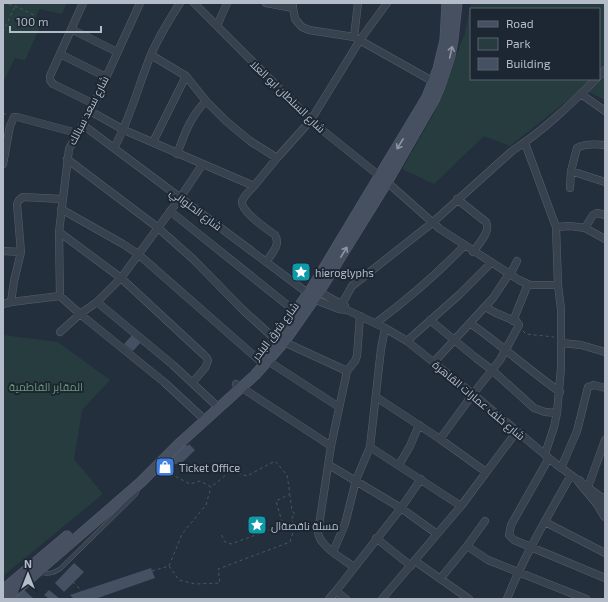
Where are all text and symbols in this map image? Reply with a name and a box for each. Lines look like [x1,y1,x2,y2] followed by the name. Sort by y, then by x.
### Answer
[10,8,101,34] scale bar
[470,8,600,80] legend
[16,14,48,28] text: 100 m
[506,16,534,30] text: Road
[506,36,531,50] text: Park
[447,46,455,59] one-way arrow
[506,56,551,70] text: Building
[247,57,328,136] street label: شارع السلطان ابو العلا
[65,73,113,148] street label: شارع سعد سبالك
[395,138,403,150] one-way arrow
[166,185,225,235] street label: شارع الحلواني
[339,247,348,258] one-way arrow
[290,261,312,283] place icon: hieroglyphs
[315,266,374,279] place label: hieroglyphs
[248,299,303,365] street label: شارع شرق البندر
[429,358,528,444] street label: شارع خلف عمارات القاهرة
[9,380,83,394] park label: المقابر الفاطمية
[154,456,176,478] shop icon: Ticket Office
[179,461,240,474] place label: Ticket Office
[246,514,268,536] place icon: مسلة ناقصةال
[271,519,339,533] place label: مسلة ناقصةال
[8,554,48,594] north arrow
[24,557,32,570] text: N

